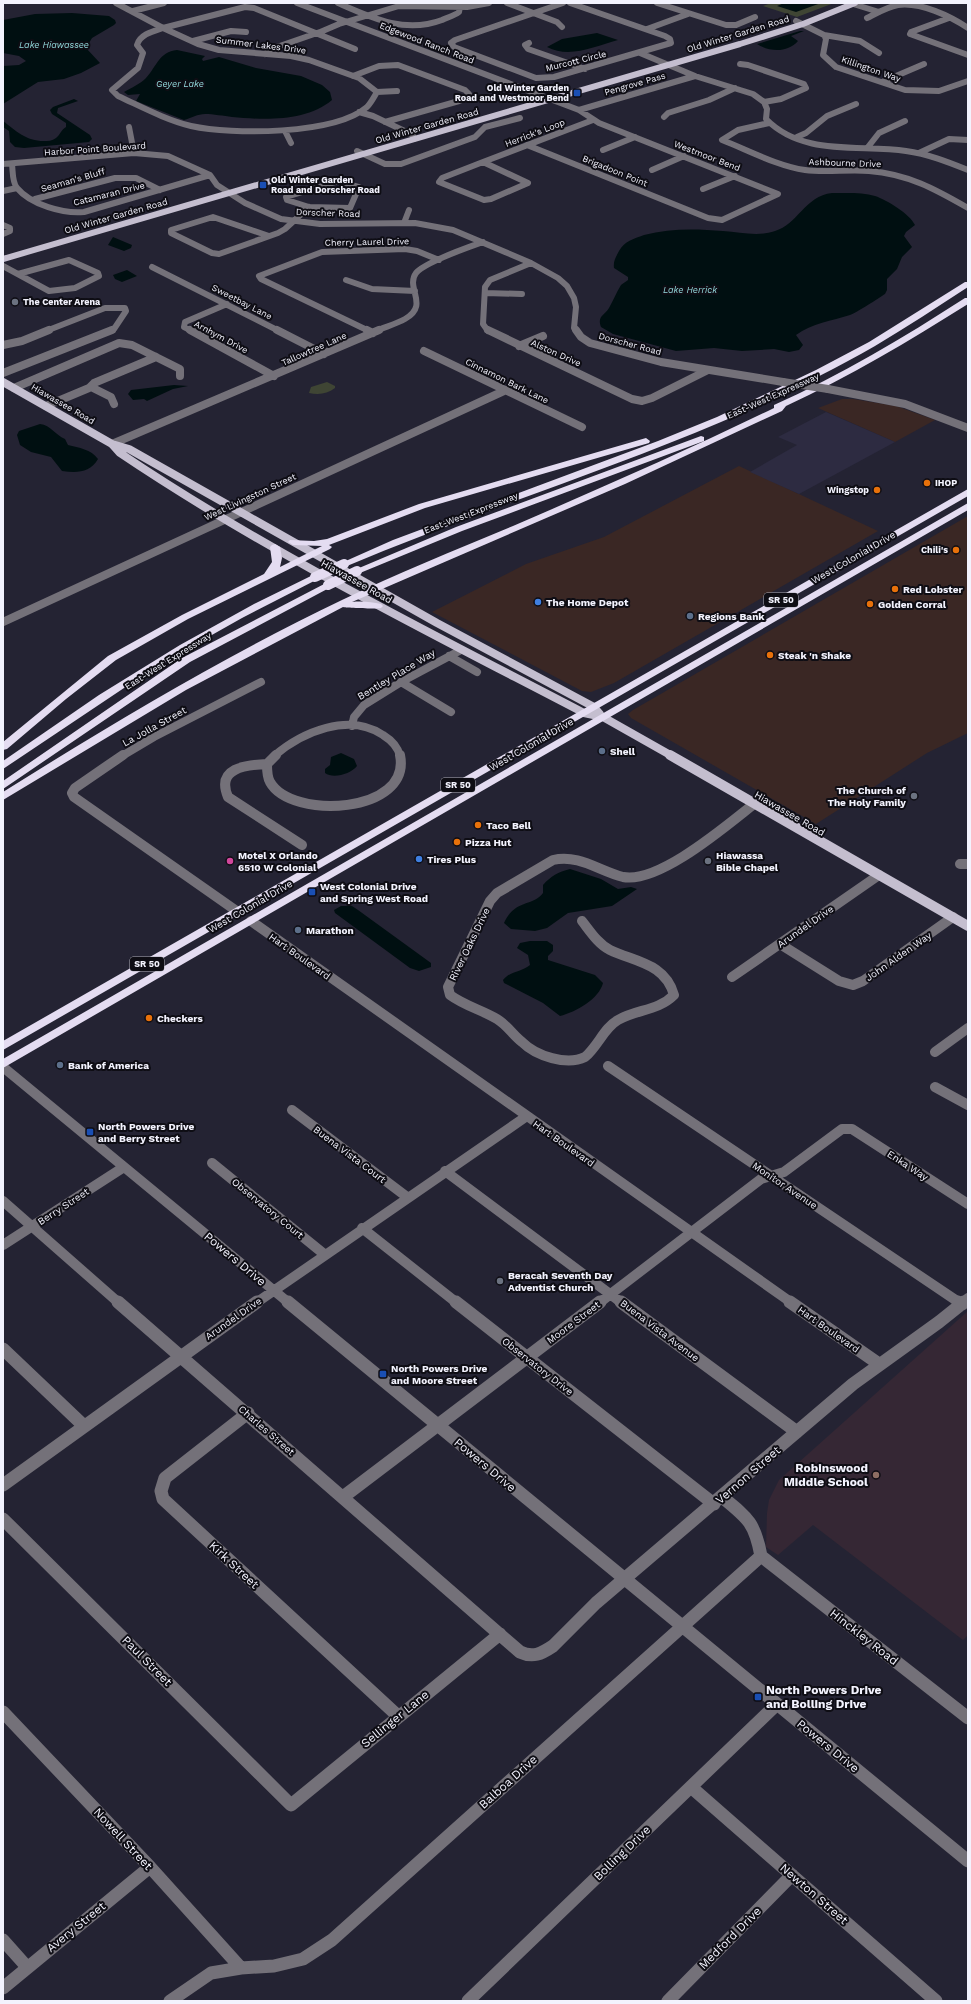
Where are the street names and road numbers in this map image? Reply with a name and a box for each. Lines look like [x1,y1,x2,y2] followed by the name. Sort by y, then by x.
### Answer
[686,14,790,54] street label: Old Winter Garden Road
[378,20,476,66] street label: Edgewood Ranch Road
[215,34,307,56] street label: Summer Lakes Drive
[545,49,607,73] street label: Murcott Circle
[840,54,902,84] street label: Killington Way
[603,70,667,97] street label: Pengrove Pass
[374,106,480,146] street label: Old Winter Garden Road
[504,117,567,149] street label: Herrick's Loop
[672,139,742,173] street label: Westmoor Bend
[44,140,146,158] street label: Harbor Point Boulevard
[581,153,649,189] street label: Brigadoon Point
[808,157,882,169] street label: Ashbourne Drive
[40,166,106,194] street label: Seaman's Bluff
[72,180,146,208] street label: Catamaran Drive
[63,196,169,236] street label: Old Winter Garden Road
[296,207,360,219] street label: Dorscher Road
[325,236,409,248] street label: Cherry Laurel Drive
[210,282,274,322] street label: Sweetbay Lane
[192,319,250,355] street label: Arnhym Drive
[280,330,348,368] street label: Tallowtree Lane
[598,331,662,357] street label: Dorscher Road
[529,338,583,368] street label: Alston Drive
[464,356,550,406] street label: Cinnamon Bark Lane
[725,371,821,421] street label: East-West Expressway
[30,382,96,426] street label: Hiawassee Road
[203,471,298,523] street label: West Livingston Street
[423,490,520,536] street label: East-West Expressway
[809,529,897,586] street label: West Colonial Drive
[319,557,394,605] street label: Hiawassee Road
[764,593,798,607] road number: SR 50
[123,630,213,692] street label: East-West Expressway
[355,646,438,702] street label: Bentley Place Way
[120,704,189,749] street label: La Jolla Street
[487,716,575,773] street label: West Colonial Drive
[441,778,475,792] road number: SR 50
[753,789,827,838] street label: Hiawassee Road
[206,878,294,935] street label: West Colonial Drive
[775,903,836,950] street label: Arundel Drive
[447,906,492,982] street label: River Oaks Drive
[863,929,934,983] street label: John Alden Way
[267,931,333,982] street label: Hart Boulevard
[130,957,164,971] road number: SR 50
[531,1118,597,1169] street label: Hart Boulevard
[311,1124,389,1186] street label: Buena Vista Court
[885,1148,931,1183] street label: Enka Way
[750,1160,819,1211] street label: Monitor Avenue
[230,1176,306,1241] street label: Observatory Court
[36,1185,92,1227] street label: Berry Street
[201,1229,269,1289] street label: Powers Drive
[203,1295,264,1342] street label: Arundel Drive
[618,1297,701,1364] street label: Buena Vista Avenue
[545,1298,603,1346] street label: Moore Street
[796,1304,862,1355] street label: Hart Boulevard
[500,1335,575,1398] street label: Observatory Drive
[236,1403,297,1458] street label: Charles Street
[451,1435,519,1495] street label: Powers Drive
[713,1443,783,1507] street label: Vernon Street
[206,1538,262,1592] street label: Kirk Street
[827,1606,901,1668] street label: Hinckley Road
[119,1633,175,1689] street label: Paul Street
[358,1687,432,1751] street label: Sellinger Lane
[794,1717,862,1775] street label: Powers Drive
[476,1752,540,1812] street label: Balboa Drive
[91,1805,155,1873] street label: Nowell Street
[591,1822,653,1884] street label: Bolling Drive
[777,1861,851,1927] street label: Newton Street
[44,1899,108,1955] street label: Avery Street
[696,1904,764,1972] street label: Medford Drive

